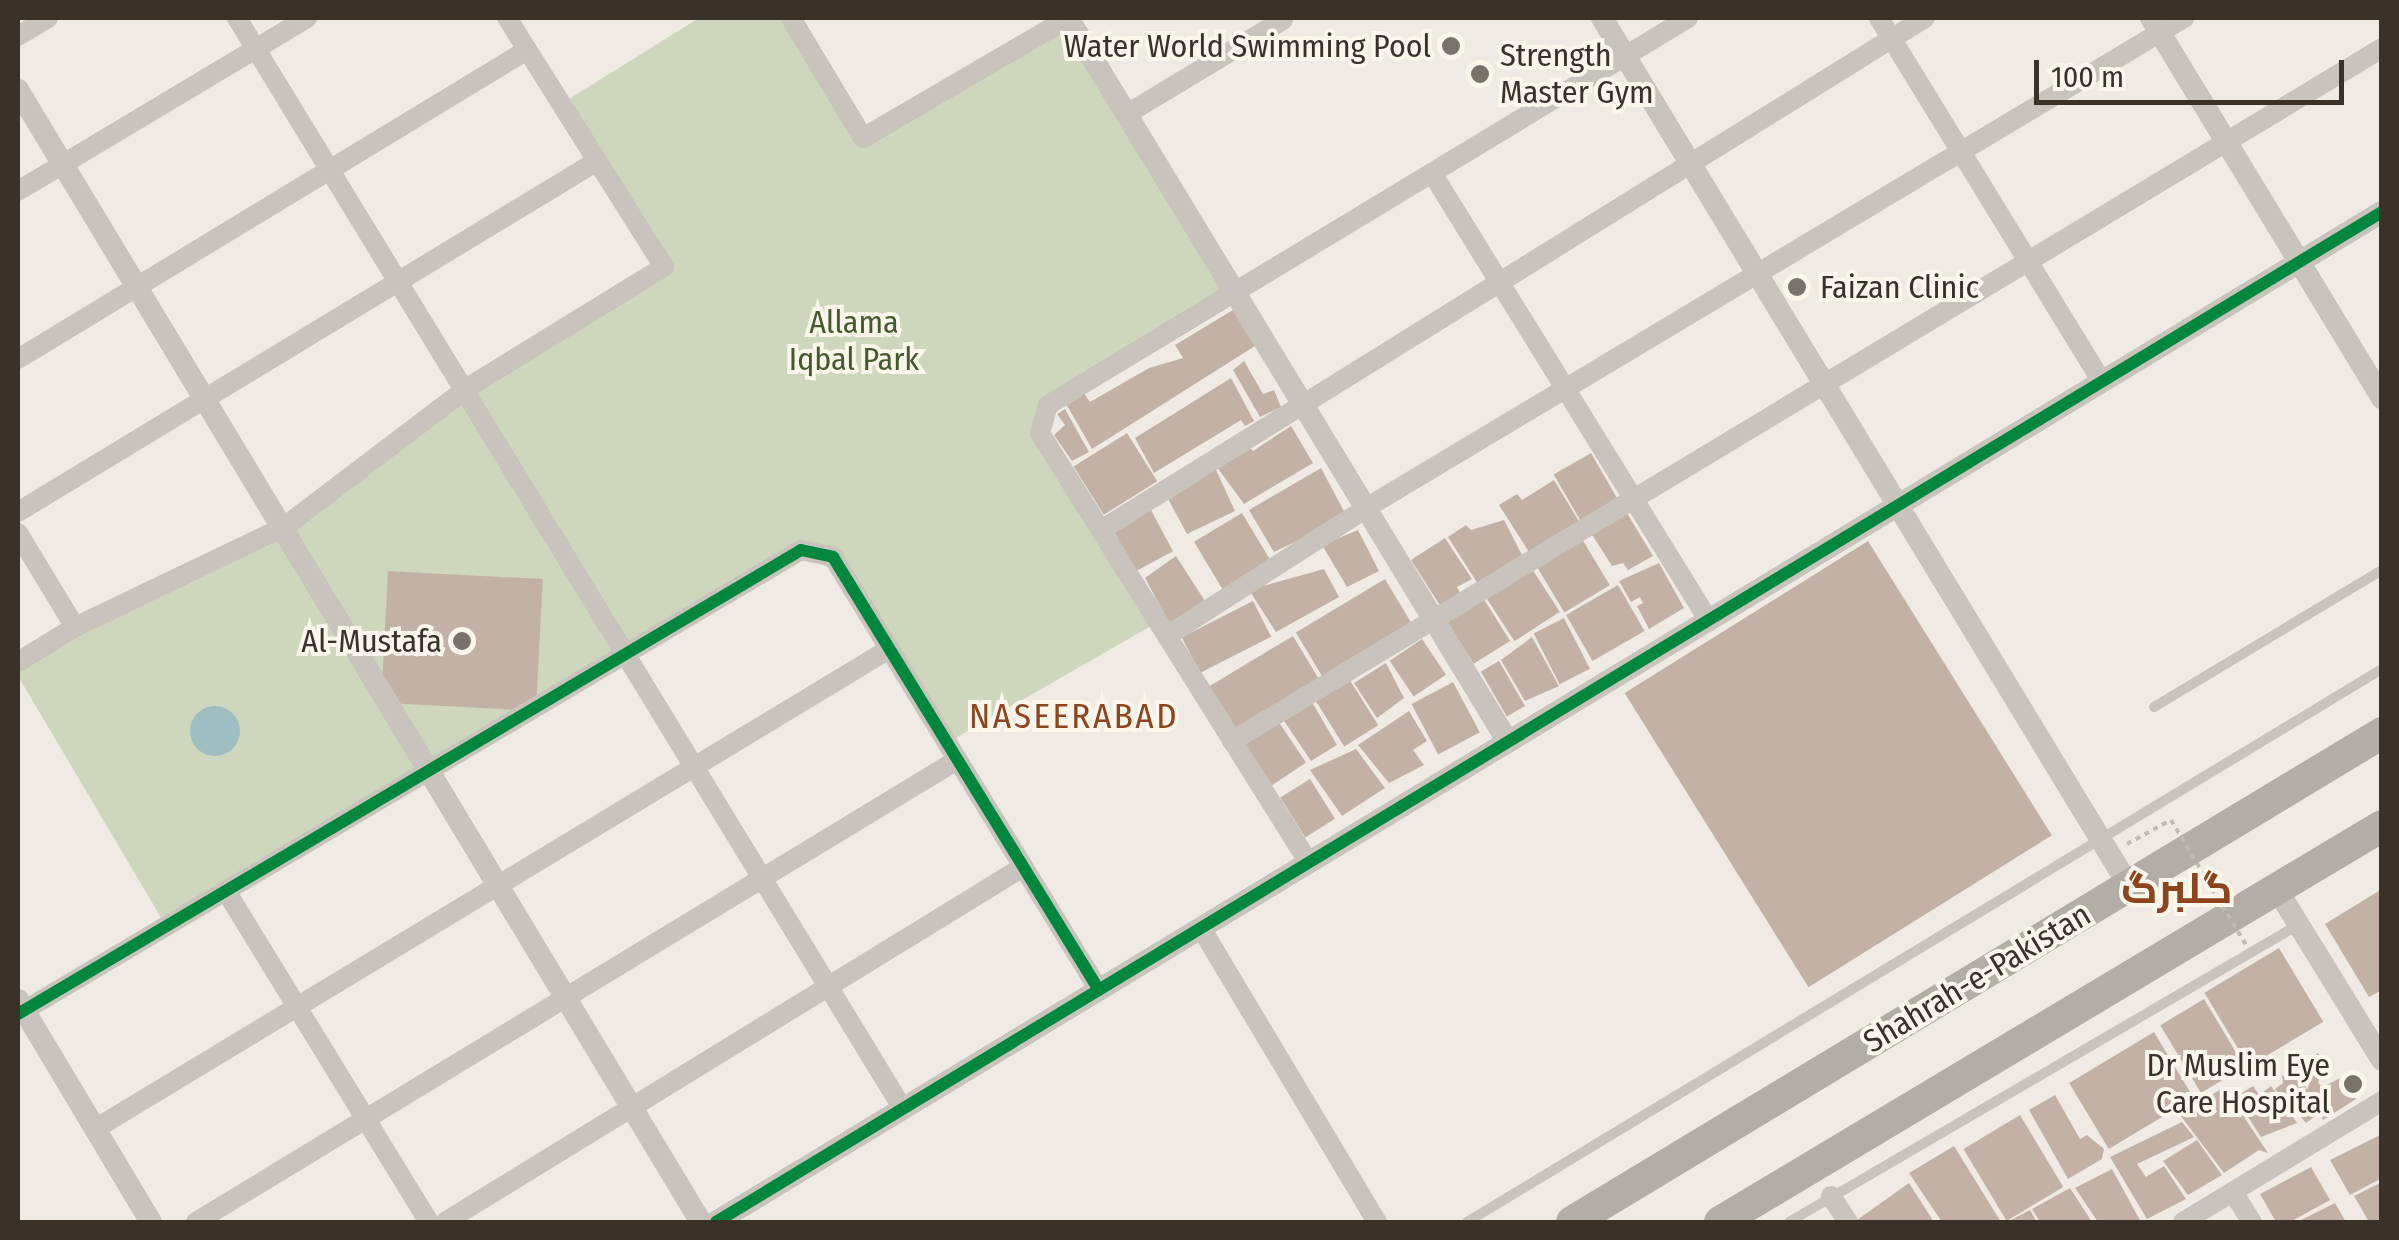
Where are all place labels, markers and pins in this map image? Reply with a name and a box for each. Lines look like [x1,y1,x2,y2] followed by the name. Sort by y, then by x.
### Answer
[1064,27,1431,65] place label: Water World Swimming Pool
[1440,35,1462,57] marker: Water World Swimming Pool
[1500,37,1654,112] place label: Strength Master Gym
[1469,63,1491,85] marker: Strength Master Gym
[1820,268,1979,306] place label: Faizan Clinic
[1784,274,1810,300] marker: Faizan Clinic
[301,622,442,660] place label: Al-Mustafa
[451,630,473,652] marker: Al-Mustafa
[2147,1047,2330,1122] place label: Dr Muslim Eye Care Hospital
[2340,1071,2366,1097] marker: Dr Muslim Eye Care Hospital

